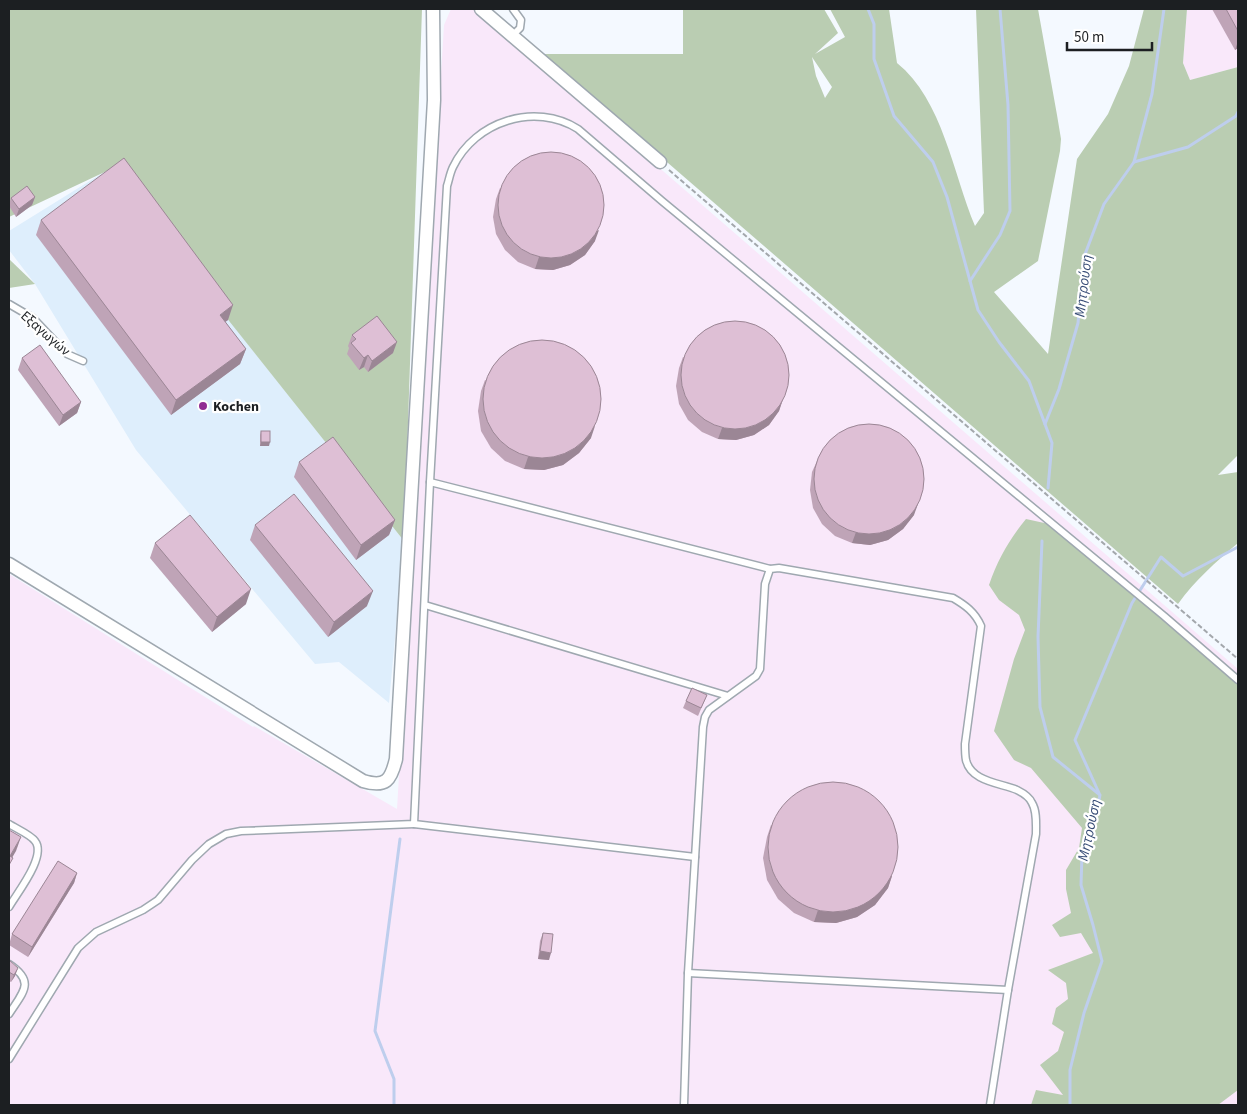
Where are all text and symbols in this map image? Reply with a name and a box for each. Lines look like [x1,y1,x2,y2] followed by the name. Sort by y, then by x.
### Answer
[1067,20,1152,52] scale bar
[1074,27,1104,48] text: 50 m
[1069,253,1098,319] water label: Μητρούση
[16,307,75,361] street label: Εξαγωγών
[213,397,259,417] place label: Kochen
[197,400,209,412] marker: Kochen
[1073,797,1106,863] water label: Μητρούση

